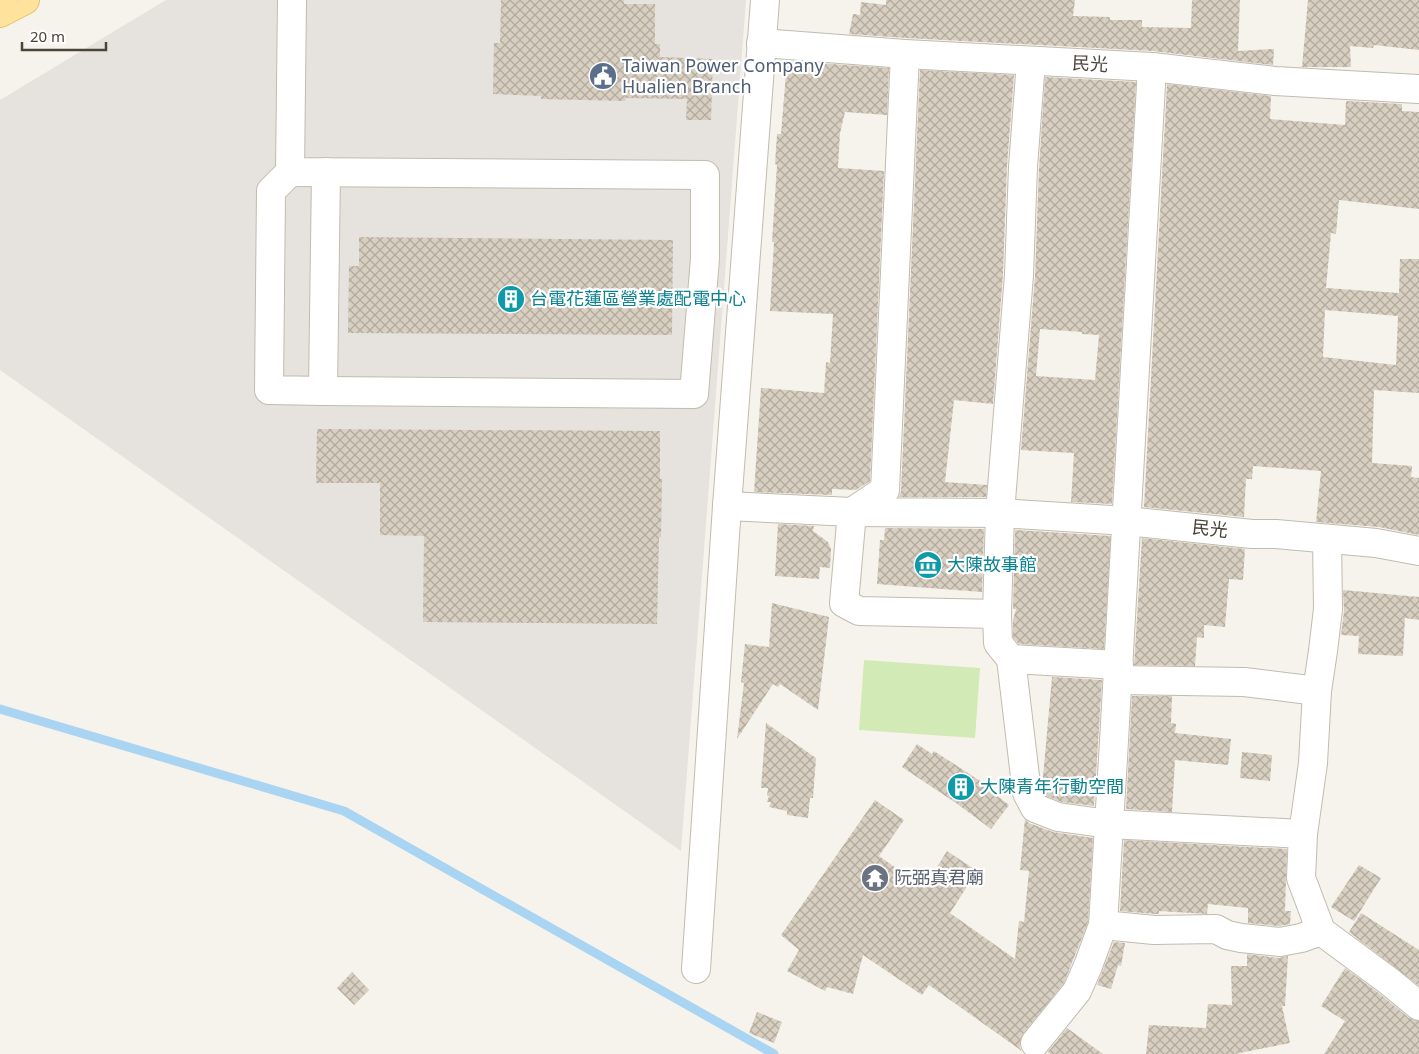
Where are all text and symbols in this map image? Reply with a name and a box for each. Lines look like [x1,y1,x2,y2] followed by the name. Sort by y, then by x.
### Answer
[22,20,106,52] scale bar
[30,26,65,46] text: 20 m
[1071,50,1109,76] street label: 民光
[622,53,825,98] place label: Taiwan Power Company Hualien Branch
[588,61,618,91] public building icon: Taiwan Power Company Hualien Branch
[496,284,526,314] building icon: 台電花蓮區營業處配電中心
[530,286,746,310] place label: 台電花蓮區營業處配電中心
[1191,514,1229,542] street label: 民光
[913,550,943,580] museum icon: 大陳故事館
[947,552,1037,576] place label: 大陳故事館
[946,772,976,802] building icon: 大陳青年行動空間
[980,774,1124,798] place label: 大陳青年行動空間
[860,863,890,893] temple icon: 阮弼真君廟
[894,865,984,889] place label: 阮弼真君廟

